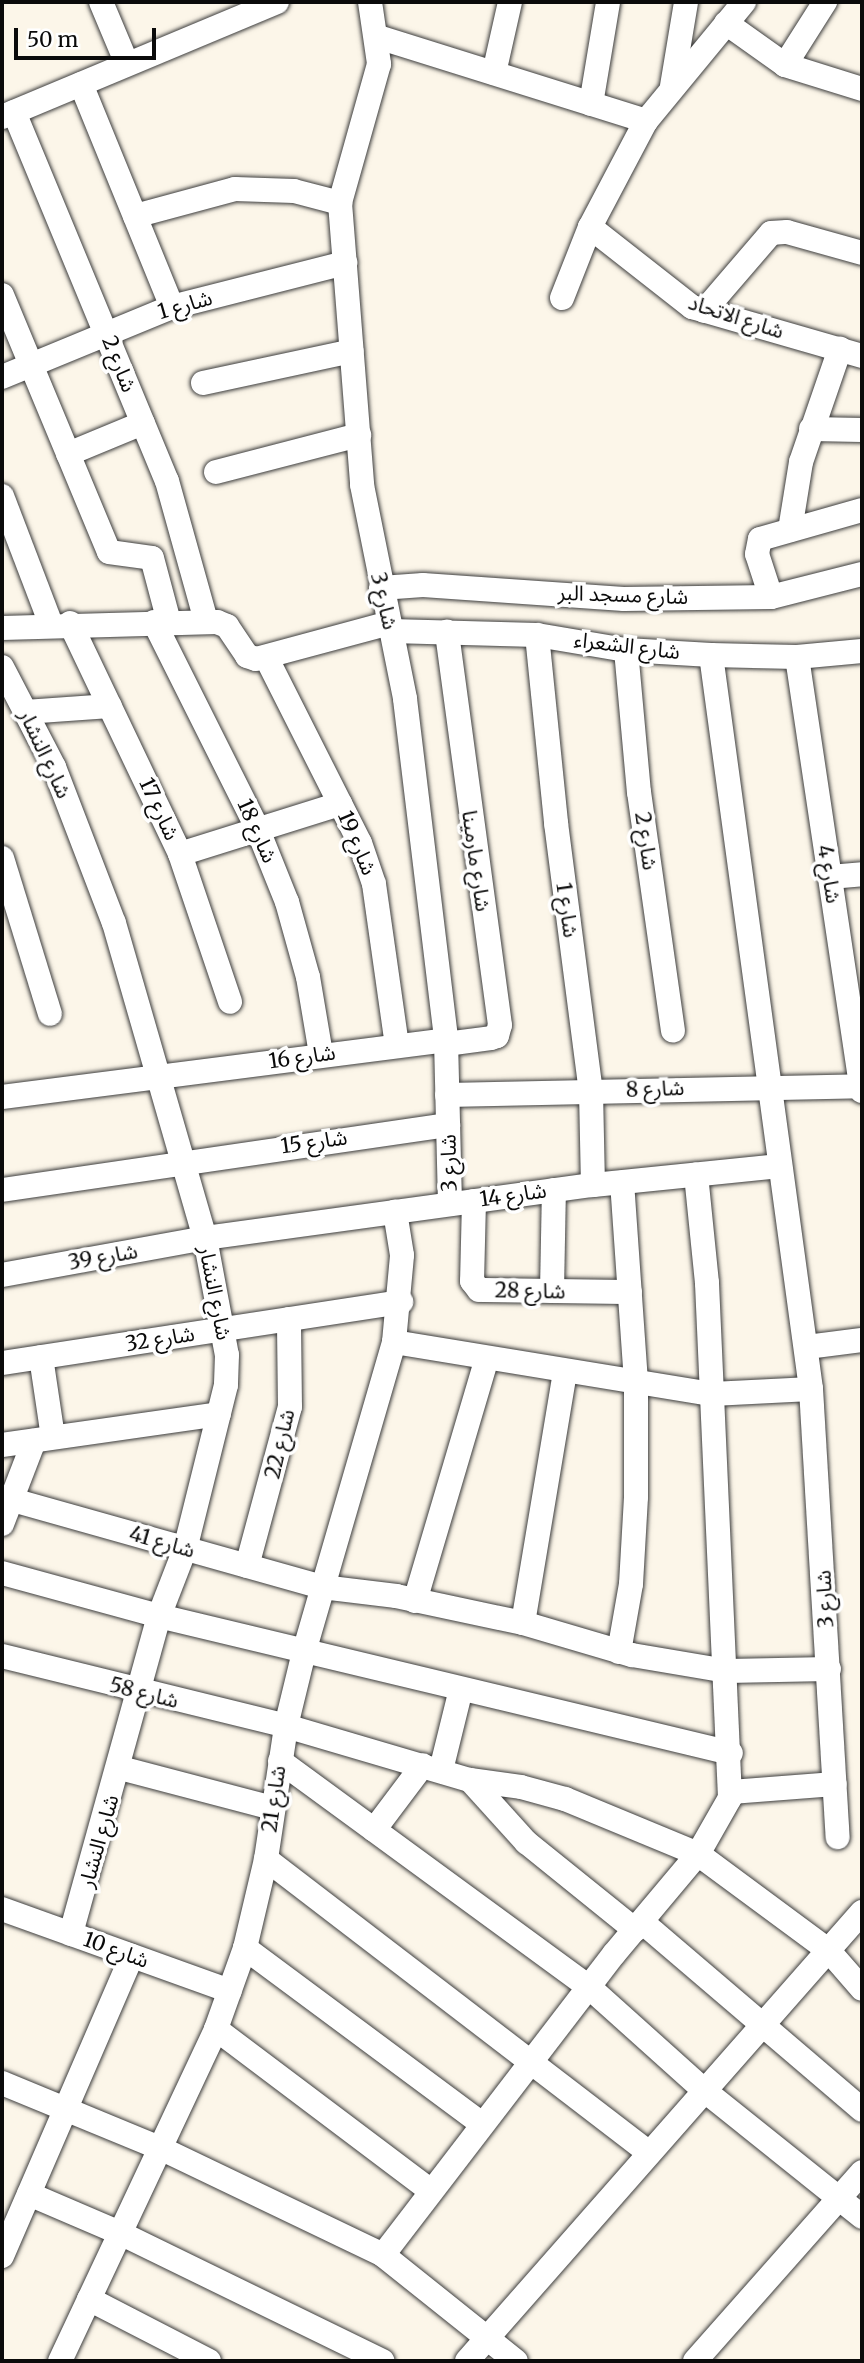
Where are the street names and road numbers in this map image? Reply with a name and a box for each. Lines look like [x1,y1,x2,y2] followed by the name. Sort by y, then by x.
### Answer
[155,285,215,325] street label: شارع 1
[685,290,787,344] street label: شارع الاتحاد
[96,332,142,396] street label: شارع 2
[365,570,403,632] street label: شارع 3
[557,580,689,610] street label: شارع مسجد البر
[573,627,681,665] street label: شارع الشعراء
[13,706,77,802] street label: شارع النشار
[134,774,184,844] street label: شارع 17
[232,795,282,867] street label: شارع 18
[332,807,382,879] street label: شارع 19
[456,809,496,913] street label: شارع مارمينا
[629,810,663,872] street label: شارع 2
[812,843,846,905] street label: شارع 4
[551,881,583,939] street label: شارع 1
[267,1040,337,1074] street label: شارع 16
[625,1075,685,1103] street label: شارع 8
[279,1125,349,1159] street label: شارع 15
[436,1134,462,1192] street label: شارع 3
[478,1178,548,1212] street label: شارع 14
[66,1239,140,1275] street label: شارع 39
[194,1244,236,1342] street label: شارع النشار
[494,1278,566,1304] street label: شارع 28
[124,1321,196,1357] street label: شارع 32
[260,1407,300,1481] street label: شارع 22
[126,1521,198,1563] street label: شارع 41
[811,1569,839,1629] street label: شارع 3
[107,1672,181,1714] street label: شارع 58
[257,1764,291,1834] street label: شارع 21
[74,1792,124,1890] street label: شارع النشار
[80,1927,152,1973] street label: شارع 10

